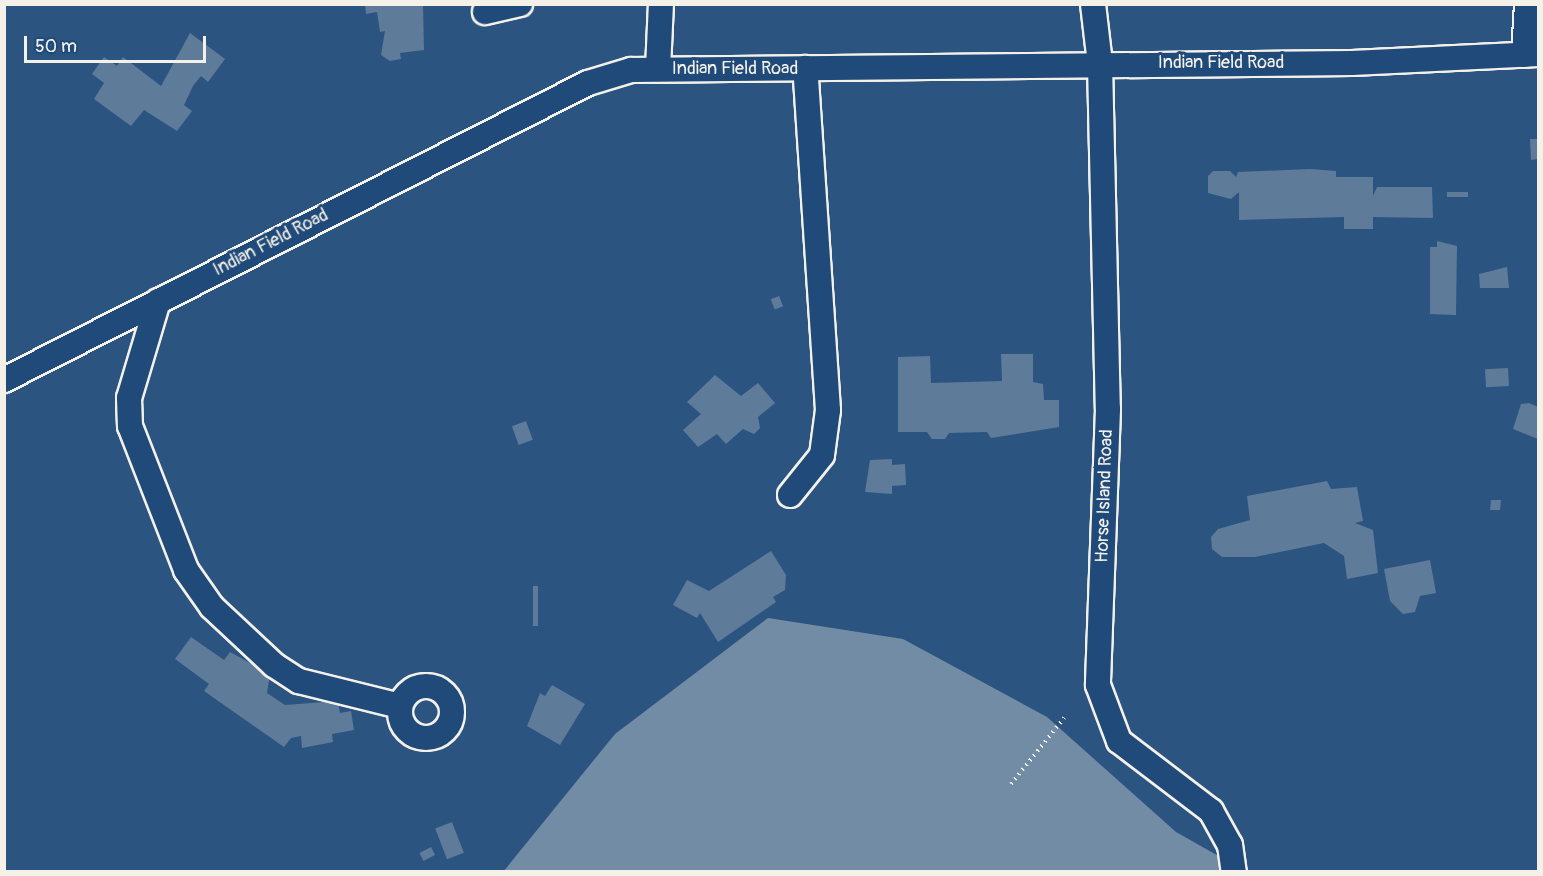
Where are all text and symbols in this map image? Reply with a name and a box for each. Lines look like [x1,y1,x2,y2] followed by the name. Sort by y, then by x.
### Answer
[27,24,208,62] scale bar
[35,35,77,58] text: 50 m
[1158,52,1284,74] street label: Indian Field Road
[672,58,798,80] street label: Indian Field Road
[210,205,332,281] street label: Indian Field Road
[1092,429,1118,563] street label: Horse Island Road

